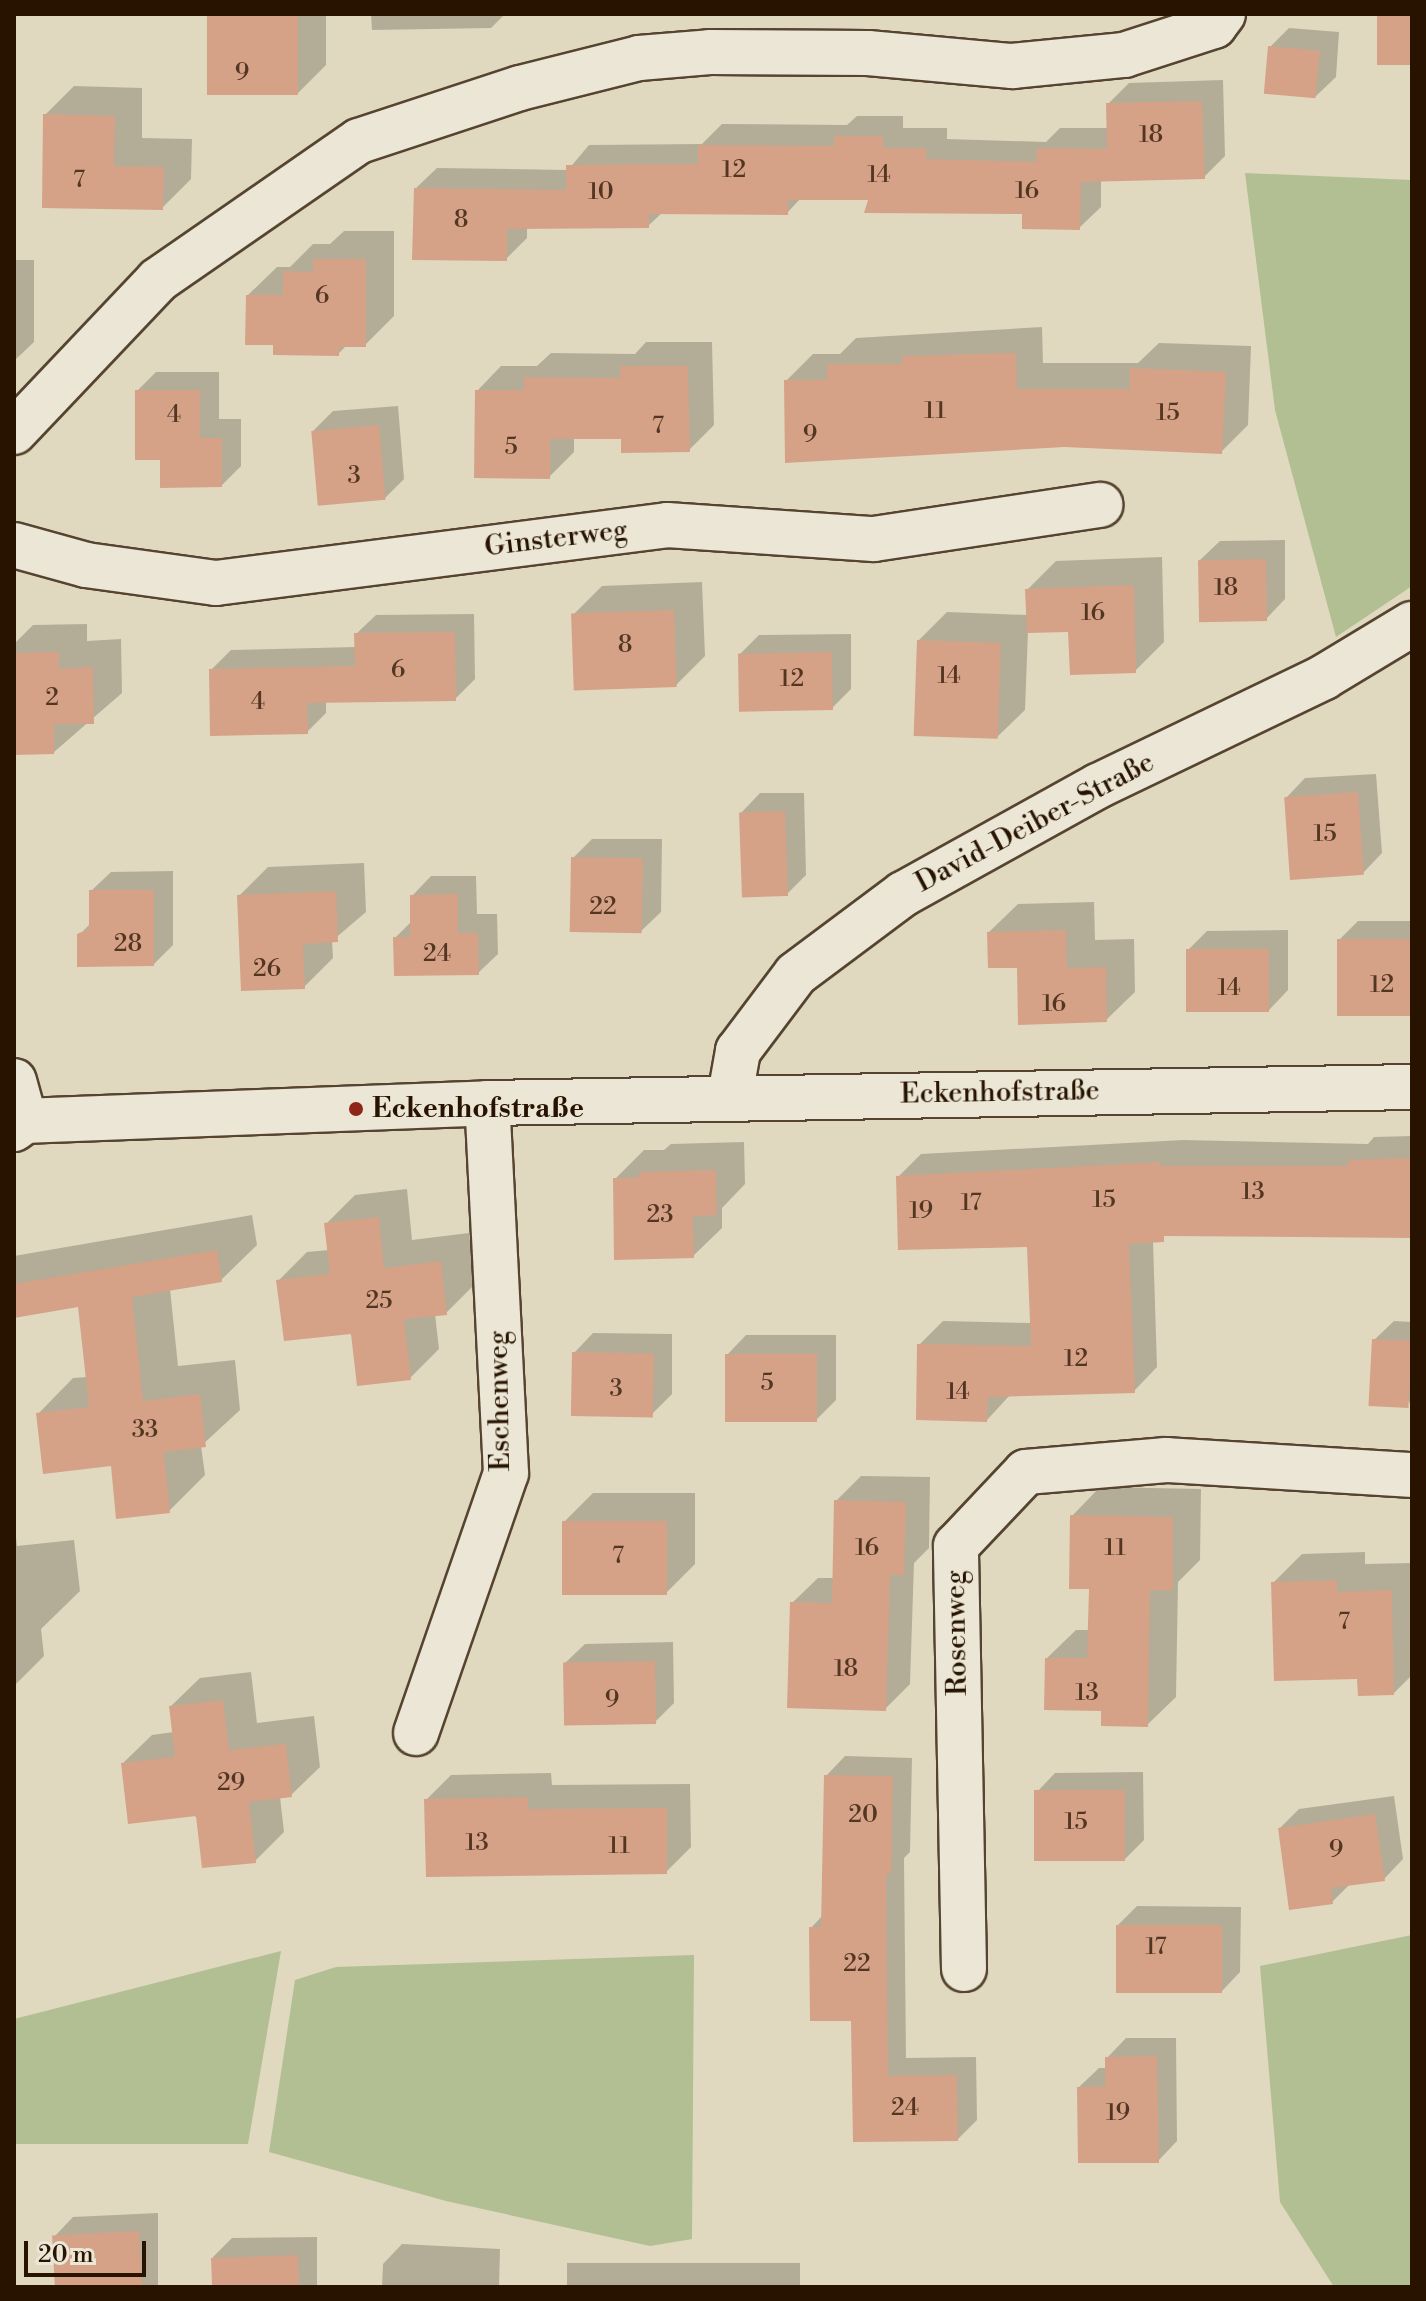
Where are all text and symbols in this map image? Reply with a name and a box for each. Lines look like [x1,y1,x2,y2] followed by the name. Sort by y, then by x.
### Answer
[235,60,249,88] house number: 9
[1139,122,1163,150] house number: 18
[722,157,746,185] house number: 12
[867,162,891,190] house number: 14
[73,167,85,195] house number: 7
[1015,178,1039,206] house number: 16
[588,179,614,207] house number: 10
[454,207,468,235] house number: 8
[315,283,329,311] house number: 6
[924,398,946,426] house number: 11
[1156,400,1180,428] house number: 15
[167,402,181,430] house number: 4
[652,413,664,441] house number: 7
[803,422,817,450] house number: 9
[504,434,518,462] house number: 5
[347,463,361,491] house number: 3
[483,514,629,564] street label: Ginsterweg
[1214,575,1238,603] house number: 18
[1081,600,1105,628] house number: 16
[618,632,632,660] house number: 8
[391,657,405,685] house number: 6
[937,663,961,691] house number: 14
[780,666,804,694] house number: 12
[45,685,59,713] house number: 2
[251,689,265,717] house number: 4
[910,746,1160,900] street label: David-Deiber-Straße
[1313,821,1337,849] house number: 15
[589,894,617,922] house number: 22
[114,931,142,959] house number: 28
[423,941,451,969] house number: 24
[253,956,281,984] house number: 26
[1370,972,1394,1000] house number: 12
[1217,975,1241,1003] house number: 14
[1042,991,1066,1019] house number: 16
[900,1074,1100,1112] street label: Eckenhofstraße
[372,1092,584,1126] place label: Eckenhofstraße
[347,1100,365,1118] marker: Eckenhofstraße
[1241,1179,1265,1207] house number: 13
[1092,1187,1116,1215] house number: 15
[960,1190,982,1218] house number: 17
[909,1198,933,1226] house number: 19
[647,1202,673,1230] house number: 23
[366,1288,392,1316] house number: 25
[482,1330,518,1472] street label: Eschenweg
[1064,1346,1088,1374] house number: 12
[760,1370,774,1398] house number: 5
[609,1376,623,1404] house number: 3
[946,1379,970,1407] house number: 14
[132,1417,158,1445] house number: 33
[855,1535,879,1563] house number: 16
[1104,1535,1126,1563] house number: 11
[612,1543,624,1571] house number: 7
[939,1570,975,1696] street label: Rosenweg
[1338,1609,1350,1637] house number: 7
[834,1656,858,1684] house number: 18
[1075,1680,1099,1708] house number: 13
[605,1687,619,1715] house number: 9
[217,1770,245,1798] house number: 29
[848,1802,878,1830] house number: 20
[1064,1809,1088,1837] house number: 15
[465,1830,489,1858] house number: 13
[608,1833,630,1861] house number: 11
[1329,1837,1343,1865] house number: 9
[1145,1934,1167,1962] house number: 17
[843,1951,871,1979] house number: 22
[891,2095,919,2123] house number: 24
[1106,2100,1130,2128] house number: 19
[28,2225,150,2275] scale bar
[38,2240,94,2270] text: 20 m

